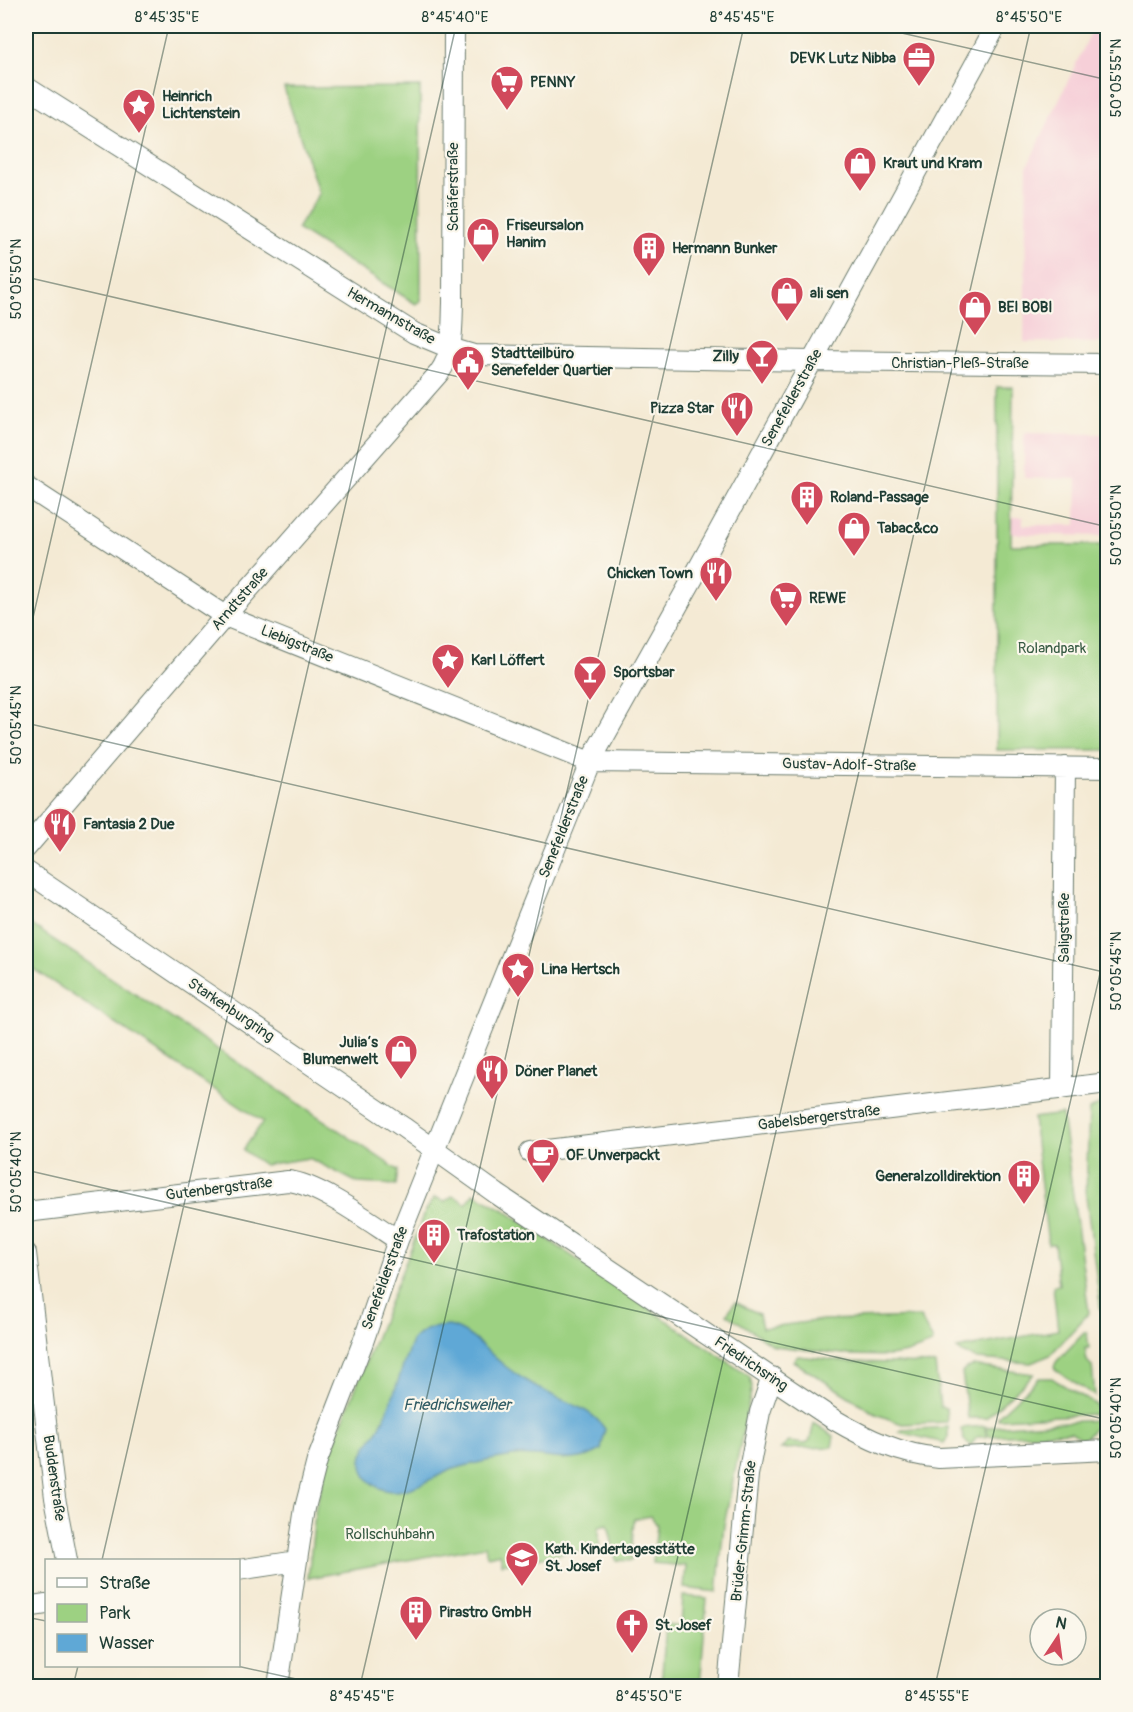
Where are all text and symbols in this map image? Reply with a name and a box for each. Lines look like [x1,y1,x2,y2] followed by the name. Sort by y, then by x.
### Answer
[135,8,199,27] text: 8°45'35"E
[422,8,489,27] text: 8°45'40"E
[710,8,775,27] text: 8°45'45"E
[996,8,1062,27] text: 8°45'50"E
[1107,39,1126,117] text: 50°05'55"N
[901,40,937,87] office icon: DEVK Lutz Nibba
[790,49,896,68] place label: DEVK Lutz Nibba
[489,64,525,111] supermarket icon: PENNY
[530,73,576,92] place label: PENNY
[121,87,157,134] place icon: Heinrich Lichtenstein
[162,87,241,123] place label: Heinrich Lichtenstein
[444,142,463,232] street label: Schäferstraße
[842,145,878,192] shop icon: Kraut und Kram
[883,154,982,173] place label: Kraut und Kram
[465,216,501,263] shop icon: Friseursalon Hanim
[506,216,584,252] place label: Friseursalon Hanim
[631,230,667,277] building icon: Hermann Bunker
[7,239,26,319] text: 50°05'50"N
[672,239,778,258] place label: Hermann Bunker
[769,275,805,322] shop icon: ali sen
[343,283,439,349] street label: Hermannstraße
[810,284,849,303] place label: ali sen
[957,289,993,336] shop icon: BEI BOBI
[998,298,1053,317] place label: BEI BOBI
[744,338,780,385] bar icon: Zilly
[450,344,486,391] public building icon: Stadtteilbüro Senefelder Quartier
[491,344,614,380] place label: Stadtteilbüro Senefelder Quartier
[757,345,827,450] street label: Senefelderstraße
[713,347,740,366] place label: Zilly
[891,354,1029,373] street label: Christian-Pleß-Straße
[719,390,755,437] restaurant icon: Pizza Star
[650,399,715,418] place label: Pizza Star
[789,479,825,526] building icon: Roland-Passage
[1107,485,1126,565] text: 50°05'50"N
[830,488,929,507] place label: Roland-Passage
[836,510,872,557] shop icon: Tabac&co
[876,519,938,538] place label: Tabac&co
[698,555,734,602] restaurant icon: Chicken Town
[207,563,273,635] street label: Arndtstraße
[607,564,694,583] place label: Chicken Town
[768,580,804,627] supermarket icon: REWE
[809,589,846,608] place label: REWE
[258,621,337,667] street label: Liebigstraße
[1018,639,1087,658] park label: Rolandpark
[430,642,466,689] place icon: Karl Löffert
[471,651,545,670] place label: Karl Löffert
[572,654,608,701] bar icon: Sportsbar
[613,663,675,682] place label: Sportsbar
[7,685,26,765] text: 50°05'45"N
[782,754,917,776] street label: Gustav-Adolf-Straße
[535,772,593,881] street label: Senefelderstraße
[42,806,78,853] restaurant icon: Fantasia 2 Due
[83,815,175,834] place label: Fantasia 2 Due
[1055,892,1074,963] street label: Saligstraße
[1107,931,1126,1011] text: 50°05'45"N
[500,951,536,998] place icon: Lina Hertsch
[541,960,620,979] place label: Lina Hertsch
[184,974,278,1046] street label: Starkenburgring
[303,1033,379,1069] place label: Julia‘s Blumenwelt
[383,1033,419,1080] shop icon: Julia‘s Blumenwelt
[474,1053,510,1100] restaurant icon: Döner Planet
[515,1062,598,1081] place label: Döner Planet
[757,1101,882,1135] street label: Gabelsbergerstraße
[7,1131,26,1213] text: 50°05'40"N
[525,1137,561,1184] cafe icon: OF Unverpackt
[566,1146,661,1165] place label: OF Unverpackt
[1006,1158,1042,1205] building icon: Generalzolldirektion
[875,1167,1002,1186] place label: Generalzolldirektion
[165,1173,274,1205] street label: Gutenbergstraße
[416,1217,452,1264] building icon: Trafostation
[357,1223,413,1332] street label: Senefelderstraße
[456,1226,535,1245] place label: Trafostation
[710,1332,792,1396] street label: Friedrichsring
[1107,1377,1126,1459] text: 50°05'40"N
[403,1395,513,1415] water label: Friedrichsweiher
[39,1434,70,1523] street label: Buddenstraße
[727,1459,761,1602] street label: Brüder-Grimm-Straße
[345,1525,435,1544] park label: Rollschuhbahn
[504,1540,540,1587] school or university icon: Kath. Kindertagesstätte St. Josef
[545,1540,695,1576] place label: Kath. Kindertagesstätte St. Josef
[45,1559,240,1667] legend
[99,1572,150,1595] text: Straße
[398,1594,434,1641] building icon: Pirastro GmbH
[99,1602,131,1625] text: Park
[439,1603,532,1622] place label: Pirastro GmbH
[614,1607,650,1654] church icon: St. Josef
[1028,1607,1088,1667] north arrow
[1054,1612,1069,1634] text: N
[655,1616,713,1635] place label: St. Josef
[99,1632,155,1655] text: Wasser
[330,1687,395,1706] text: 8°45'45"E
[616,1687,682,1706] text: 8°45'50"E
[905,1687,969,1706] text: 8°45'55"E

